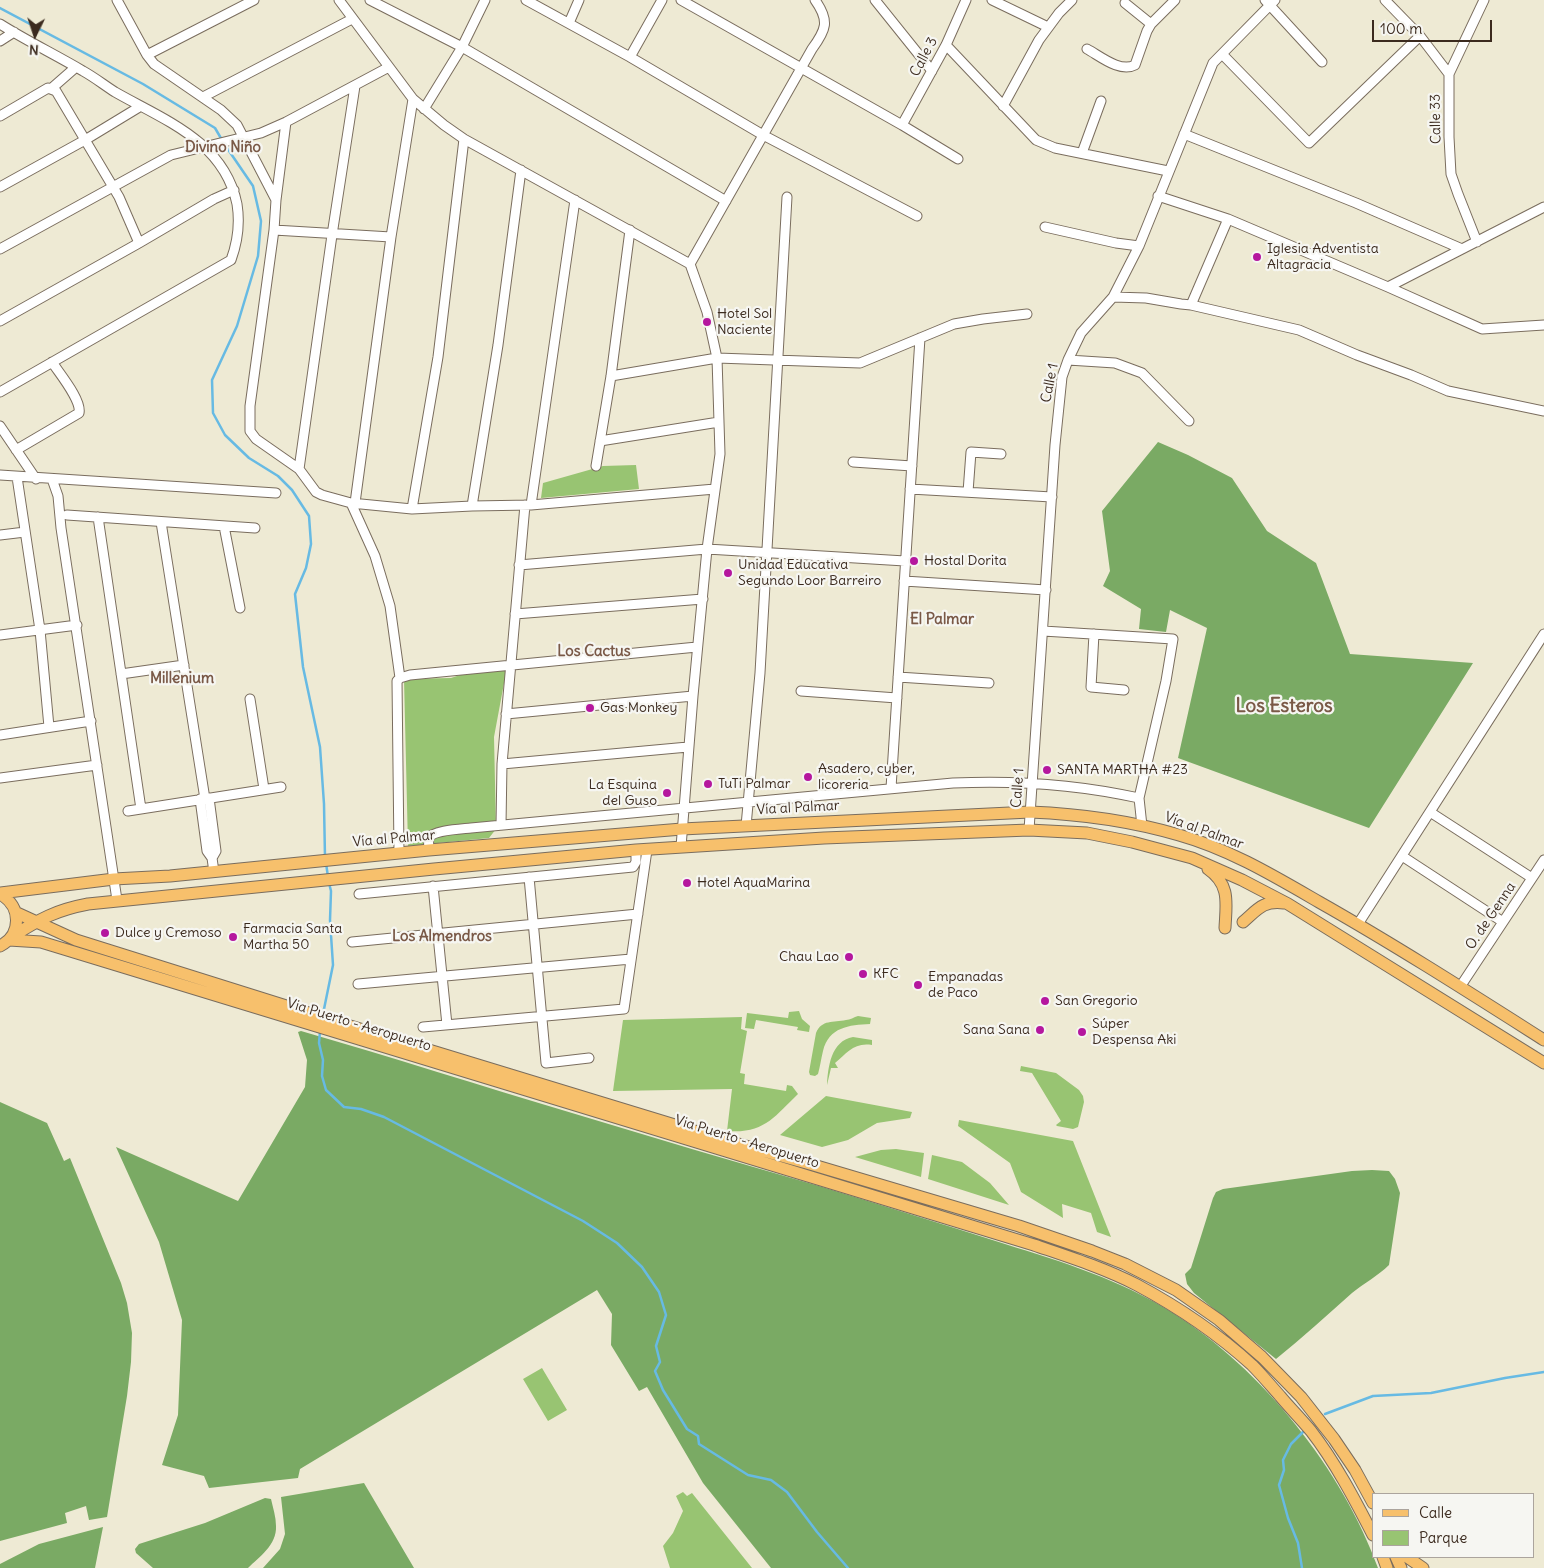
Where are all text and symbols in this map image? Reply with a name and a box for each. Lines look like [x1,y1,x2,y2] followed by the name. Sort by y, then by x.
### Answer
[10,10,60,60] north arrow
[1374,10,1494,42] scale bar
[1380,19,1422,38] text: 100 m
[907,34,941,80] street label: Calle 3
[28,41,39,59] text: N
[1427,94,1445,144] street label: Calle 33
[185,139,261,157] district label: Divino Niño
[1267,241,1379,274] place label: Iglesia Adventista Altagracia
[1251,251,1263,263] marker: Iglesia Adventista Altagracia
[717,306,772,338] place label: Hotel Sol Naciente
[701,316,713,328] marker: Hotel Sol Naciente
[1038,362,1062,404] street label: Calle 1
[924,553,1007,569] place label: Hostal Dorita
[908,555,920,567] marker: Hostal Dorita
[738,557,881,590] place label: Unidad Educativa Segundo Loor Barreiro
[722,567,734,579] marker: Unidad Educativa Segundo Loor Barreiro
[910,611,974,629] district label: El Palmar
[557,643,631,661] district label: Los Cactus
[150,670,214,688] district label: Millenium
[1235,696,1333,718] district label: Los Esteros
[600,700,678,716] place label: Gas Monkey
[584,702,596,714] marker: Gas Monkey
[818,761,915,794] place label: Asadero, cyber, licoreria
[1057,762,1188,778] place label: SANTA MARTHA #23
[1041,764,1053,776] marker: SANTA MARTHA #23
[1008,768,1028,808] street label: Calle 1
[802,771,814,783] marker: Asadero, cyber, licoreria
[718,776,790,792] place label: TuTi Palmar
[588,777,657,810] place label: La Esquina del Guso
[702,778,714,790] marker: TuTi Palmar
[661,787,673,799] marker: La Esquina del Guso
[756,797,840,819] street label: Vía al Palmar
[1162,809,1246,853] street label: Vía al Palmar
[352,827,436,851] street label: Vía al Palmar
[697,875,810,891] place label: Hotel AquaMarina
[681,877,693,889] marker: Hotel AquaMarina
[1462,879,1520,953] street label: O. de Genna
[243,921,342,954] place label: Farmacia Santa Martha 50
[115,925,222,941] place label: Dulce y Cremoso
[99,927,111,939] marker: Dulce y Cremoso
[392,928,492,946] district label: Los Almendros
[227,931,239,943] marker: Farmacia Santa Martha 50
[779,949,839,965] place label: Chau Lao
[843,951,855,963] marker: Chau Lao
[873,966,899,982] place label: KFC
[857,968,869,980] marker: KFC
[928,969,1003,1002] place label: Empanadas de Paco
[912,979,924,991] marker: Empanadas de Paco
[1055,993,1138,1009] place label: San Gregorio
[285,995,433,1055] street label: Via Puerto - Aeropuerto
[1039,995,1051,1007] marker: San Gregorio
[1092,1016,1176,1048] place label: Súper Despensa Aki
[963,1022,1030,1038] place label: Sana Sana
[1034,1024,1046,1036] marker: Sana Sana
[1076,1026,1088,1038] marker: Súper Despensa Aki
[673,1112,821,1172] street label: Via Puerto - Aeropuerto
[1372,1493,1534,1558] legend
[1419,1503,1452,1522] text: Calle
[1419,1528,1467,1547] text: Parque

